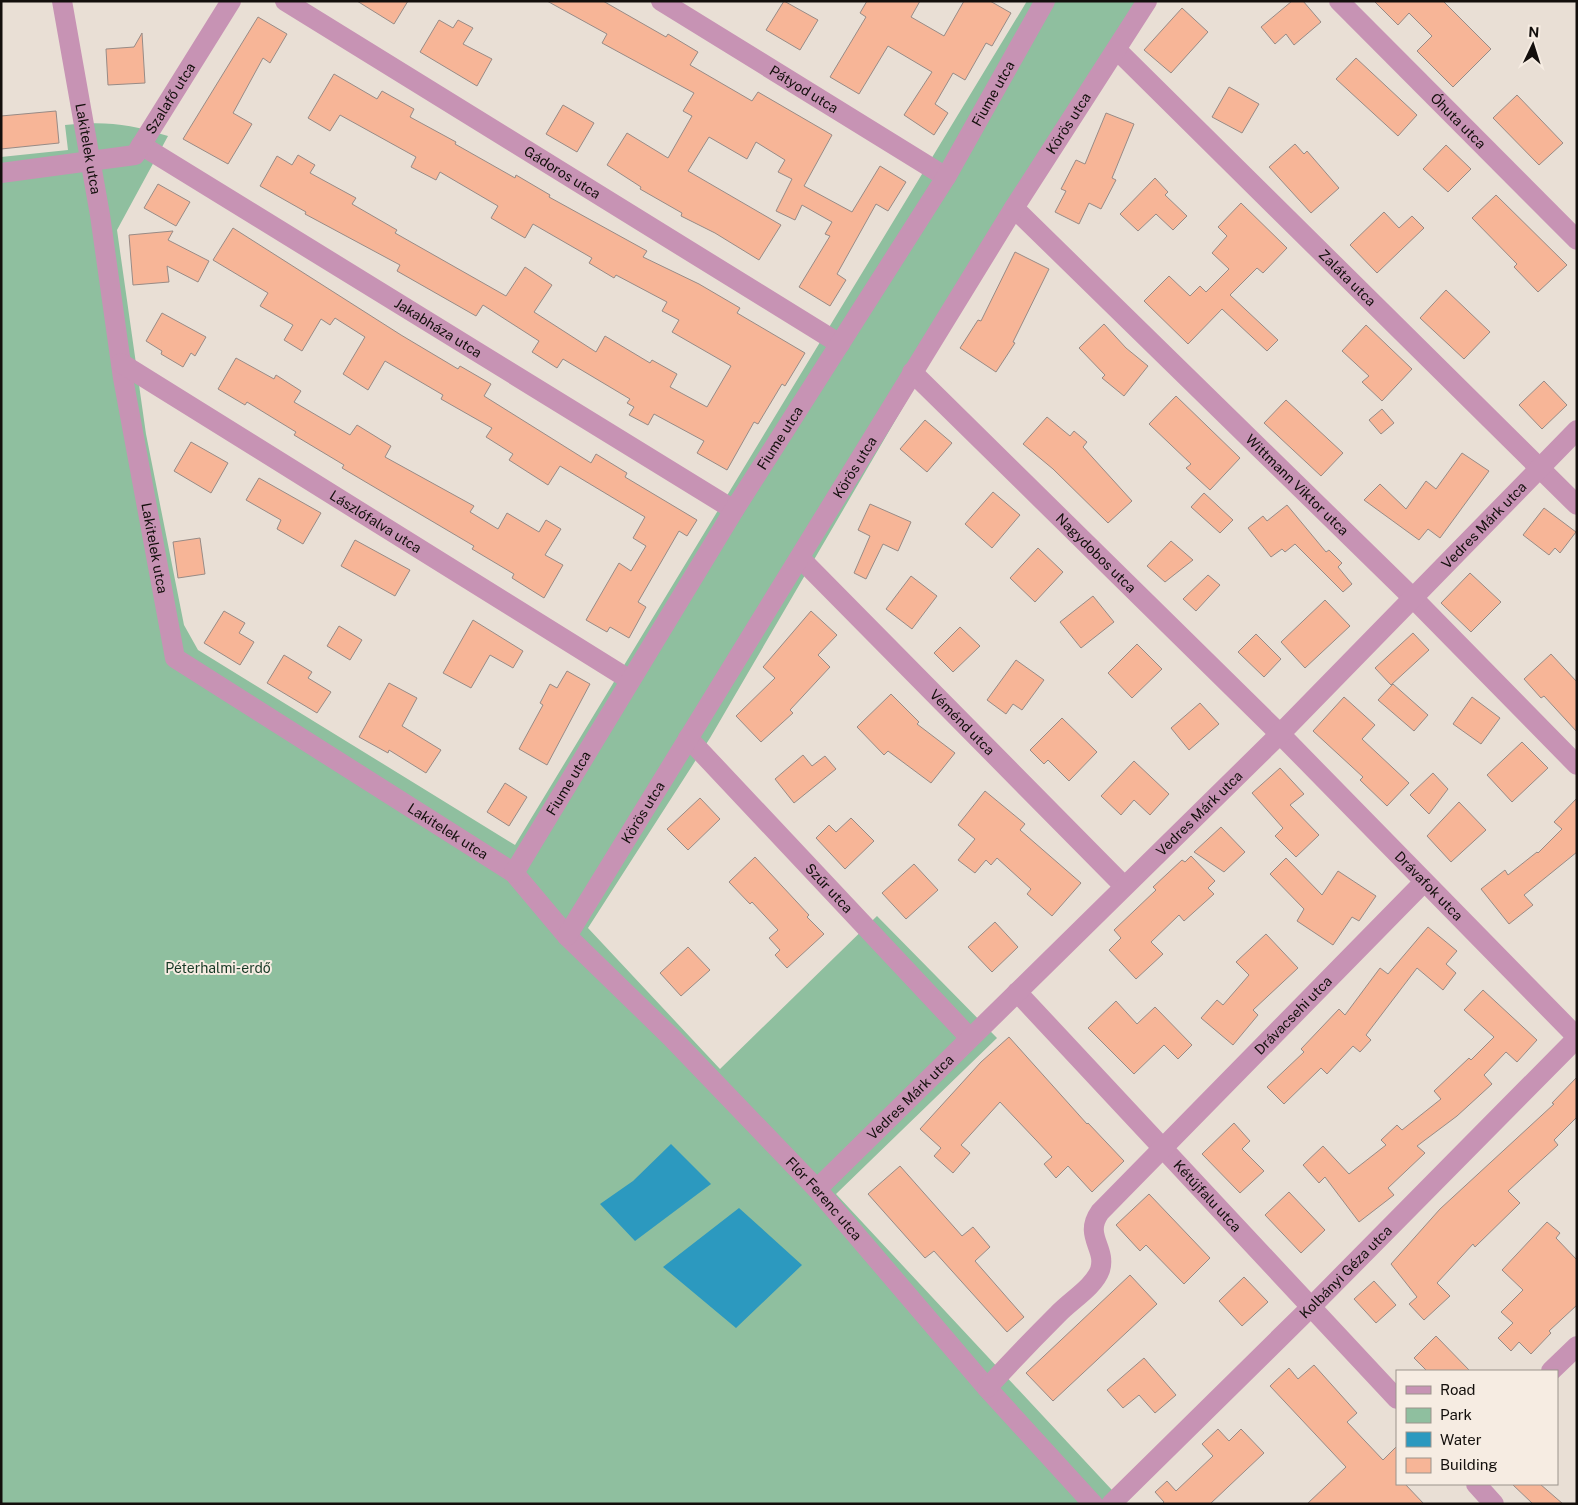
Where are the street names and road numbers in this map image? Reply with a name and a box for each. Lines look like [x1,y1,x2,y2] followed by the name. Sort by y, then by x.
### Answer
[968,58,1018,129] street label: Fiume utca
[142,60,199,137] street label: Szalafő utca
[767,62,841,116] street label: Pátyod utca
[1427,88,1489,152] street label: Óhuta utca
[1043,90,1094,157] street label: Körös utca
[72,102,104,195] street label: Lakitelek utca
[521,143,603,202] street label: Gádoros utca
[1316,246,1379,309] street label: Zaláta utca
[392,295,485,361] street label: Jakabháza utca
[754,403,806,473] street label: Fiume utca
[1242,431,1352,539] street label: Wittmann Viktor utca
[830,434,880,501] street label: Körös utca
[1438,479,1530,572] street label: Vedres Márk utca
[327,487,424,556] street label: Lászlófalva utca
[138,501,171,595] street label: Lakitelek utca
[1053,510,1139,596] street label: Nagydobos utca
[927,686,998,758] street label: Véménd utca
[543,748,594,818] street label: Fiume utca
[1153,767,1246,859] street label: Vedres Márk utca
[618,779,668,846] street label: Körös utca
[405,800,491,863] street label: Lakitelek utca
[1392,848,1466,924] street label: Drávafok utca
[802,860,856,916] street label: Szűr utca
[1251,973,1335,1058] street label: Drávacsehi utca
[864,1051,957,1143] street label: Vedres Márk utca
[783,1154,865,1243] street label: Flór Ferenc utca
[1170,1157,1245,1235] street label: Kétújfalu utca
[1296,1222,1395,1322] street label: Kolbányi Géza utca

